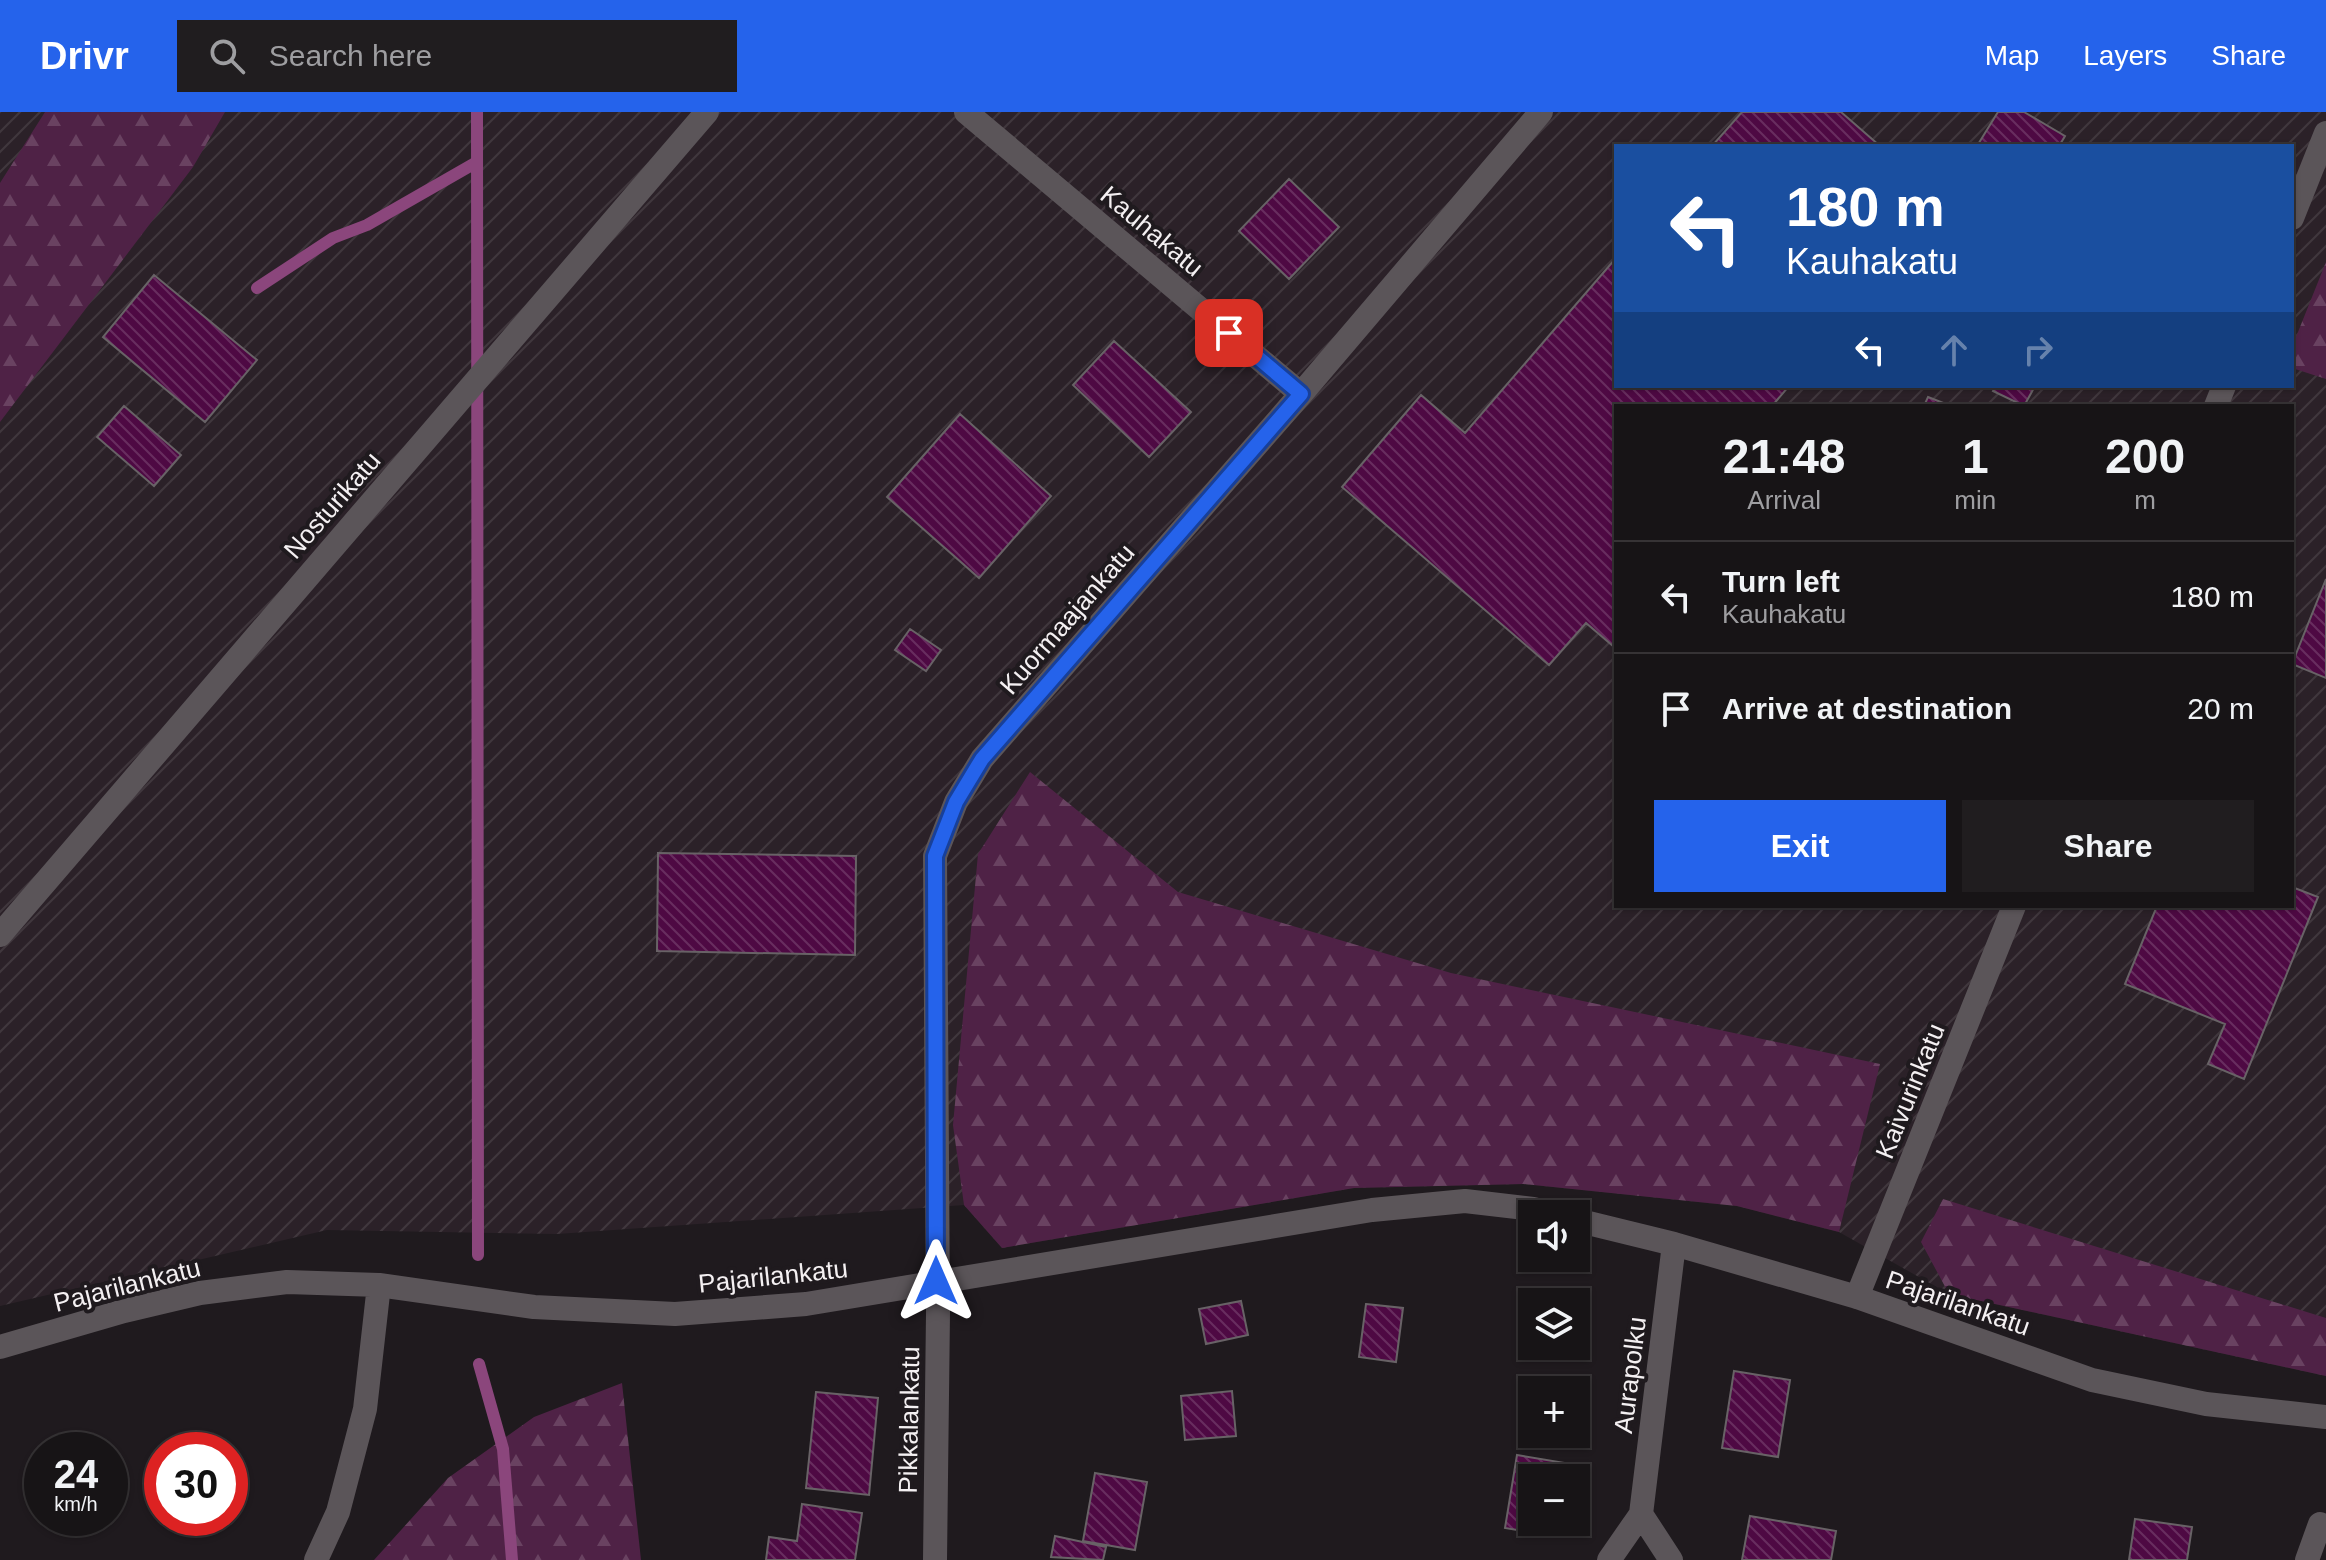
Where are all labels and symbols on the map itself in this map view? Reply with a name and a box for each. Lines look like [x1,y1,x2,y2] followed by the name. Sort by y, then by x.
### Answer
[1095,180,1209,282] street label: Kauhakatu
[1195,299,1263,367] pin
[278,446,386,564] street label: Nosturikatu
[994,538,1140,700] street label: Kuormaajankatu
[1869,1019,1951,1163] street label: Kaivurinkatu
[894,1239,978,1323] position arrow
[50,1252,204,1318] street label: Pajarilankatu
[697,1253,849,1299] street label: Pajarilankatu
[1882,1264,2034,1342] street label: Pajarilankatu
[1608,1315,1652,1435] street label: Aurapolku
[893,1346,925,1494] street label: Pikkalankatu
[144,1432,248,1536] speed limit sign: 30

